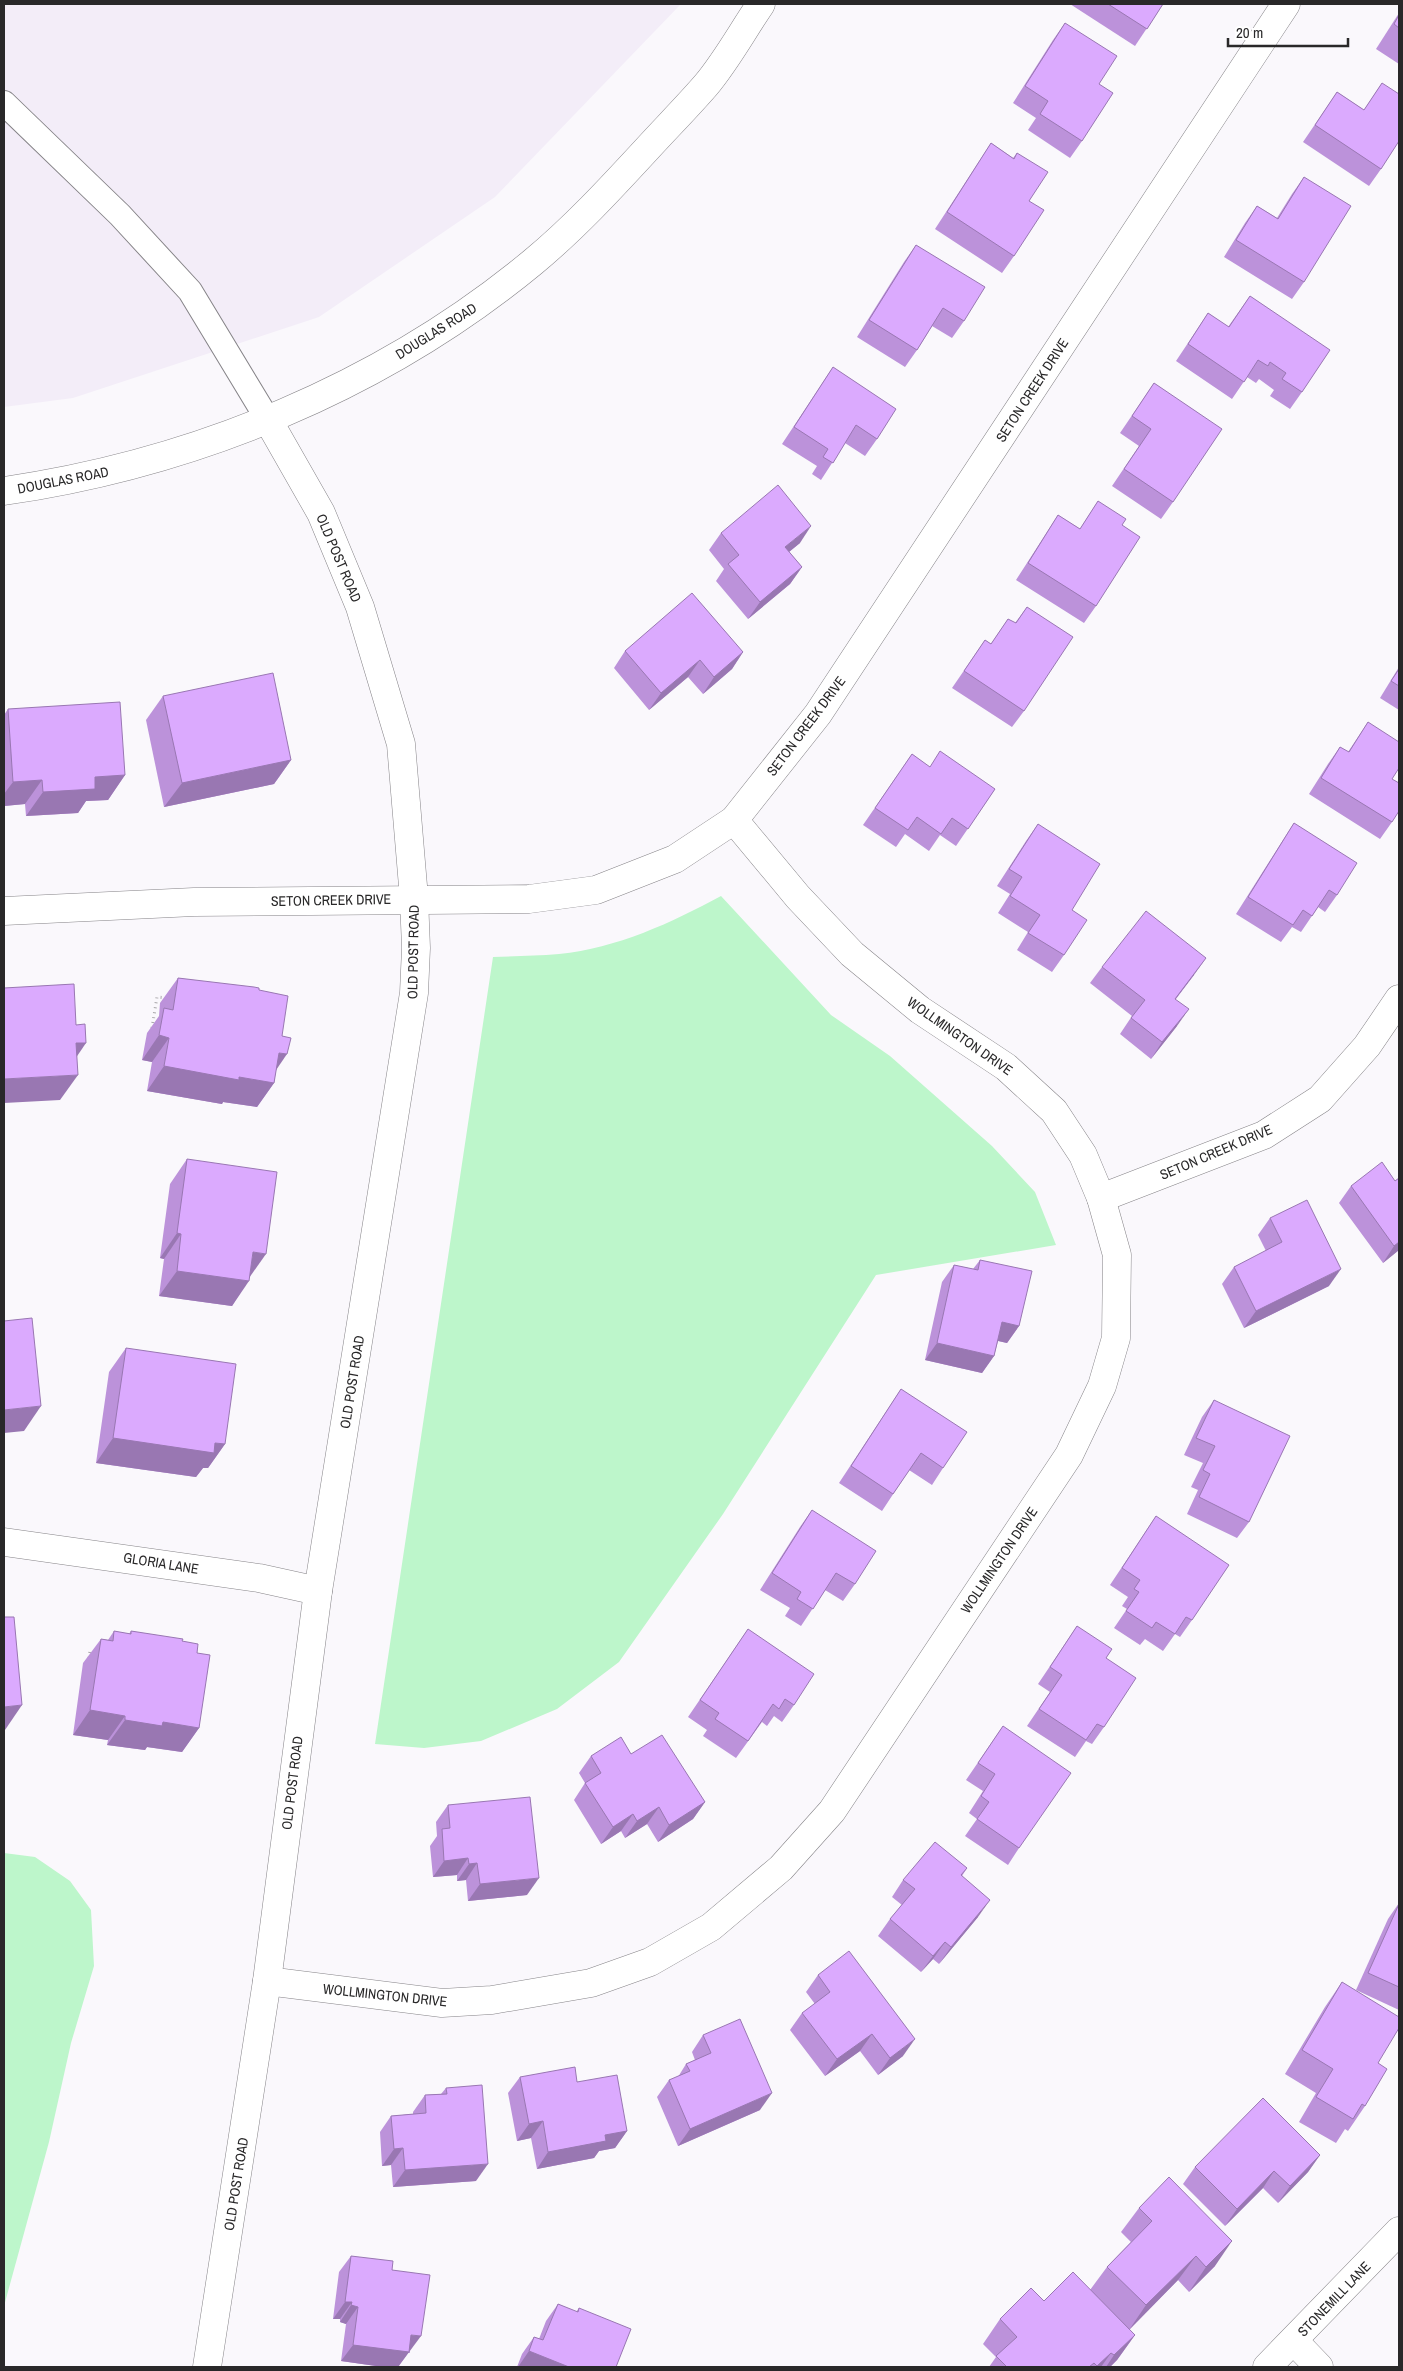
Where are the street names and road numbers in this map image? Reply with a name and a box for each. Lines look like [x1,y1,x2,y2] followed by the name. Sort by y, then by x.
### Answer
[392,299,480,363] street label: DOUGLAS ROAD
[992,335,1072,445] street label: SETON CREEK DRIVE
[16,462,110,498] street label: DOUGLAS ROAD
[312,511,366,605] street label: OLD POST ROAD
[763,673,849,779] street label: SETON CREEK DRIVE
[271,890,391,910] street label: SETON CREEK DRIVE
[403,905,423,999] street label: OLD POST ROAD
[904,993,1016,1079] street label: WOLLMINGTON DRIVE
[1157,1120,1275,1184] street label: SETON CREEK DRIVE
[336,1334,368,1430] street label: OLD POST ROAD
[957,1503,1041,1617] street label: WOLLMINGTON DRIVE
[122,1548,200,1578] street label: GLORIA LANE
[277,1735,307,1831] street label: OLD POST ROAD
[322,1980,448,2010] street label: WOLLMINGTON DRIVE
[220,2136,252,2232] street label: OLD POST ROAD
[1294,2258,1374,2340] street label: STONEMILL LANE

